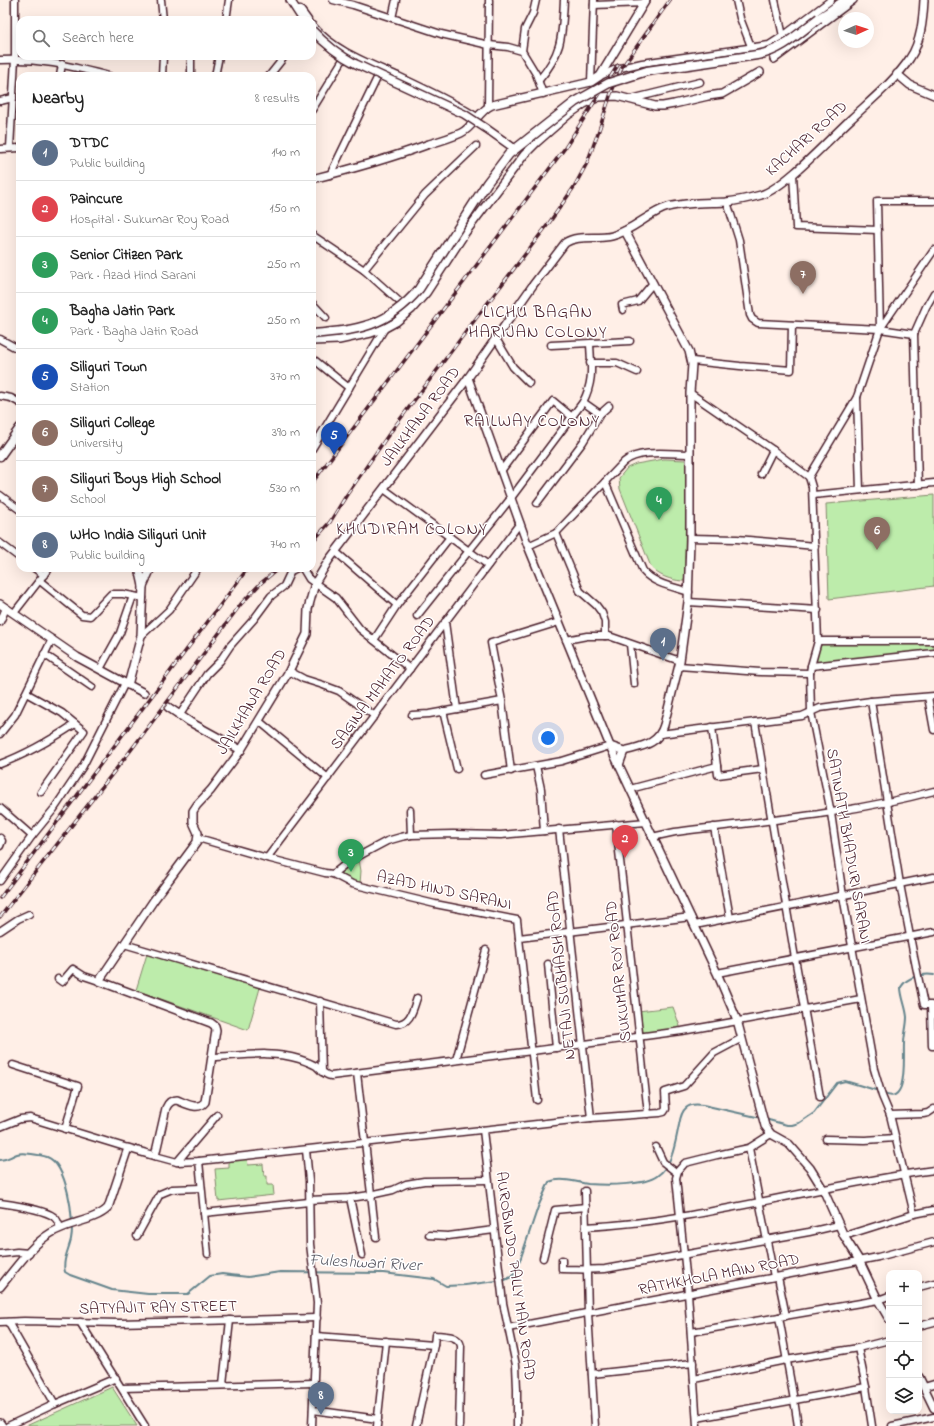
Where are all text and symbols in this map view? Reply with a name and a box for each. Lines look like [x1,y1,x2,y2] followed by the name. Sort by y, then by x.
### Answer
[838,12,874,48] north arrow
[16,16,316,60] search box
[30,27,52,49] icon: search
[62,27,134,49] text: Search here
[32,86,84,111] text: Nearby
[255,89,300,108] text: 8 results
[761,96,853,182] street label: KACHARI ROAD
[70,132,109,154] text: DTDC
[43,143,47,162] text: 1
[272,143,300,162] text: 140 m
[70,154,145,173] text: Public building
[70,188,123,210] text: Paincure
[42,199,48,218] text: 2
[269,199,300,218] text: 150 m
[70,210,229,229] text: Hospital · Sukumar Roy Road
[70,244,183,266] text: Senior Citizen Park
[42,255,48,274] text: 3
[267,255,300,274] text: 250 m
[790,261,816,294] pin: 7
[70,266,196,285] text: Park · Azad Hind Sarani
[70,300,175,322] text: Bagha Jatin Park
[469,300,607,345] district label: LICHU BAGAN HARIJAN COLONY
[42,311,48,330] text: 4
[267,311,300,330] text: 250 m
[70,322,198,341] text: Park · Bagha Jatin Road
[70,356,147,378] text: Siliguri Town
[375,362,467,472] street label: JAILKHANA ROAD
[41,367,49,386] text: 5
[270,367,300,386] text: 370 m
[70,378,110,397] text: Station
[464,409,600,434] district label: RAILWAY COLONY
[70,412,155,434] text: Siliguri College
[321,422,347,455] pin: 5
[42,423,48,442] text: 6
[272,423,300,442] text: 390 m
[70,434,123,453] text: University
[70,468,221,490] text: Siliguri Boys High School
[42,479,48,498] text: 7
[268,479,300,498] text: 530 m
[646,487,672,520] pin: 4
[70,490,106,509] text: School
[336,517,488,542] district label: KHUDIRAM COLONY
[864,517,890,550] pin: 6
[70,524,206,546] text: WHO India Siliguri Unit
[43,535,47,554] text: 8
[270,535,300,554] text: 740 m
[70,546,145,565] text: Public building
[325,611,441,755] street label: SAGINA MAHATO ROAD
[650,628,676,661] pin: 1
[211,644,293,760] street label: JAILKHANA ROAD
[538,728,558,748] your location
[819,746,877,946] street label: SATINATH BHADURI SARANI
[612,825,638,858] pin: 2
[338,839,364,872] pin: 3
[374,865,514,917] street label: AZAD HIND SARANI
[541,889,583,1061] street label: NETAJI SUBHASH ROAD
[600,899,638,1043] street label: SUKUMAR ROY ROAD
[488,1170,542,1382] street label: AUROBINDO PALLY MAIN ROAD
[308,1248,424,1279] water label: Fuleshwari River
[636,1248,802,1302] street label: RATHKHOLA MAIN ROAD
[886,1270,922,1414] map controls
[886,1270,922,1306] button: +
[79,1295,237,1321] street label: SATYAJIT RAY STREET
[886,1306,922,1342] button: −
[886,1342,922,1378] button: locate
[886,1378,922,1414] button: layers
[308,1382,334,1415] pin: 8

